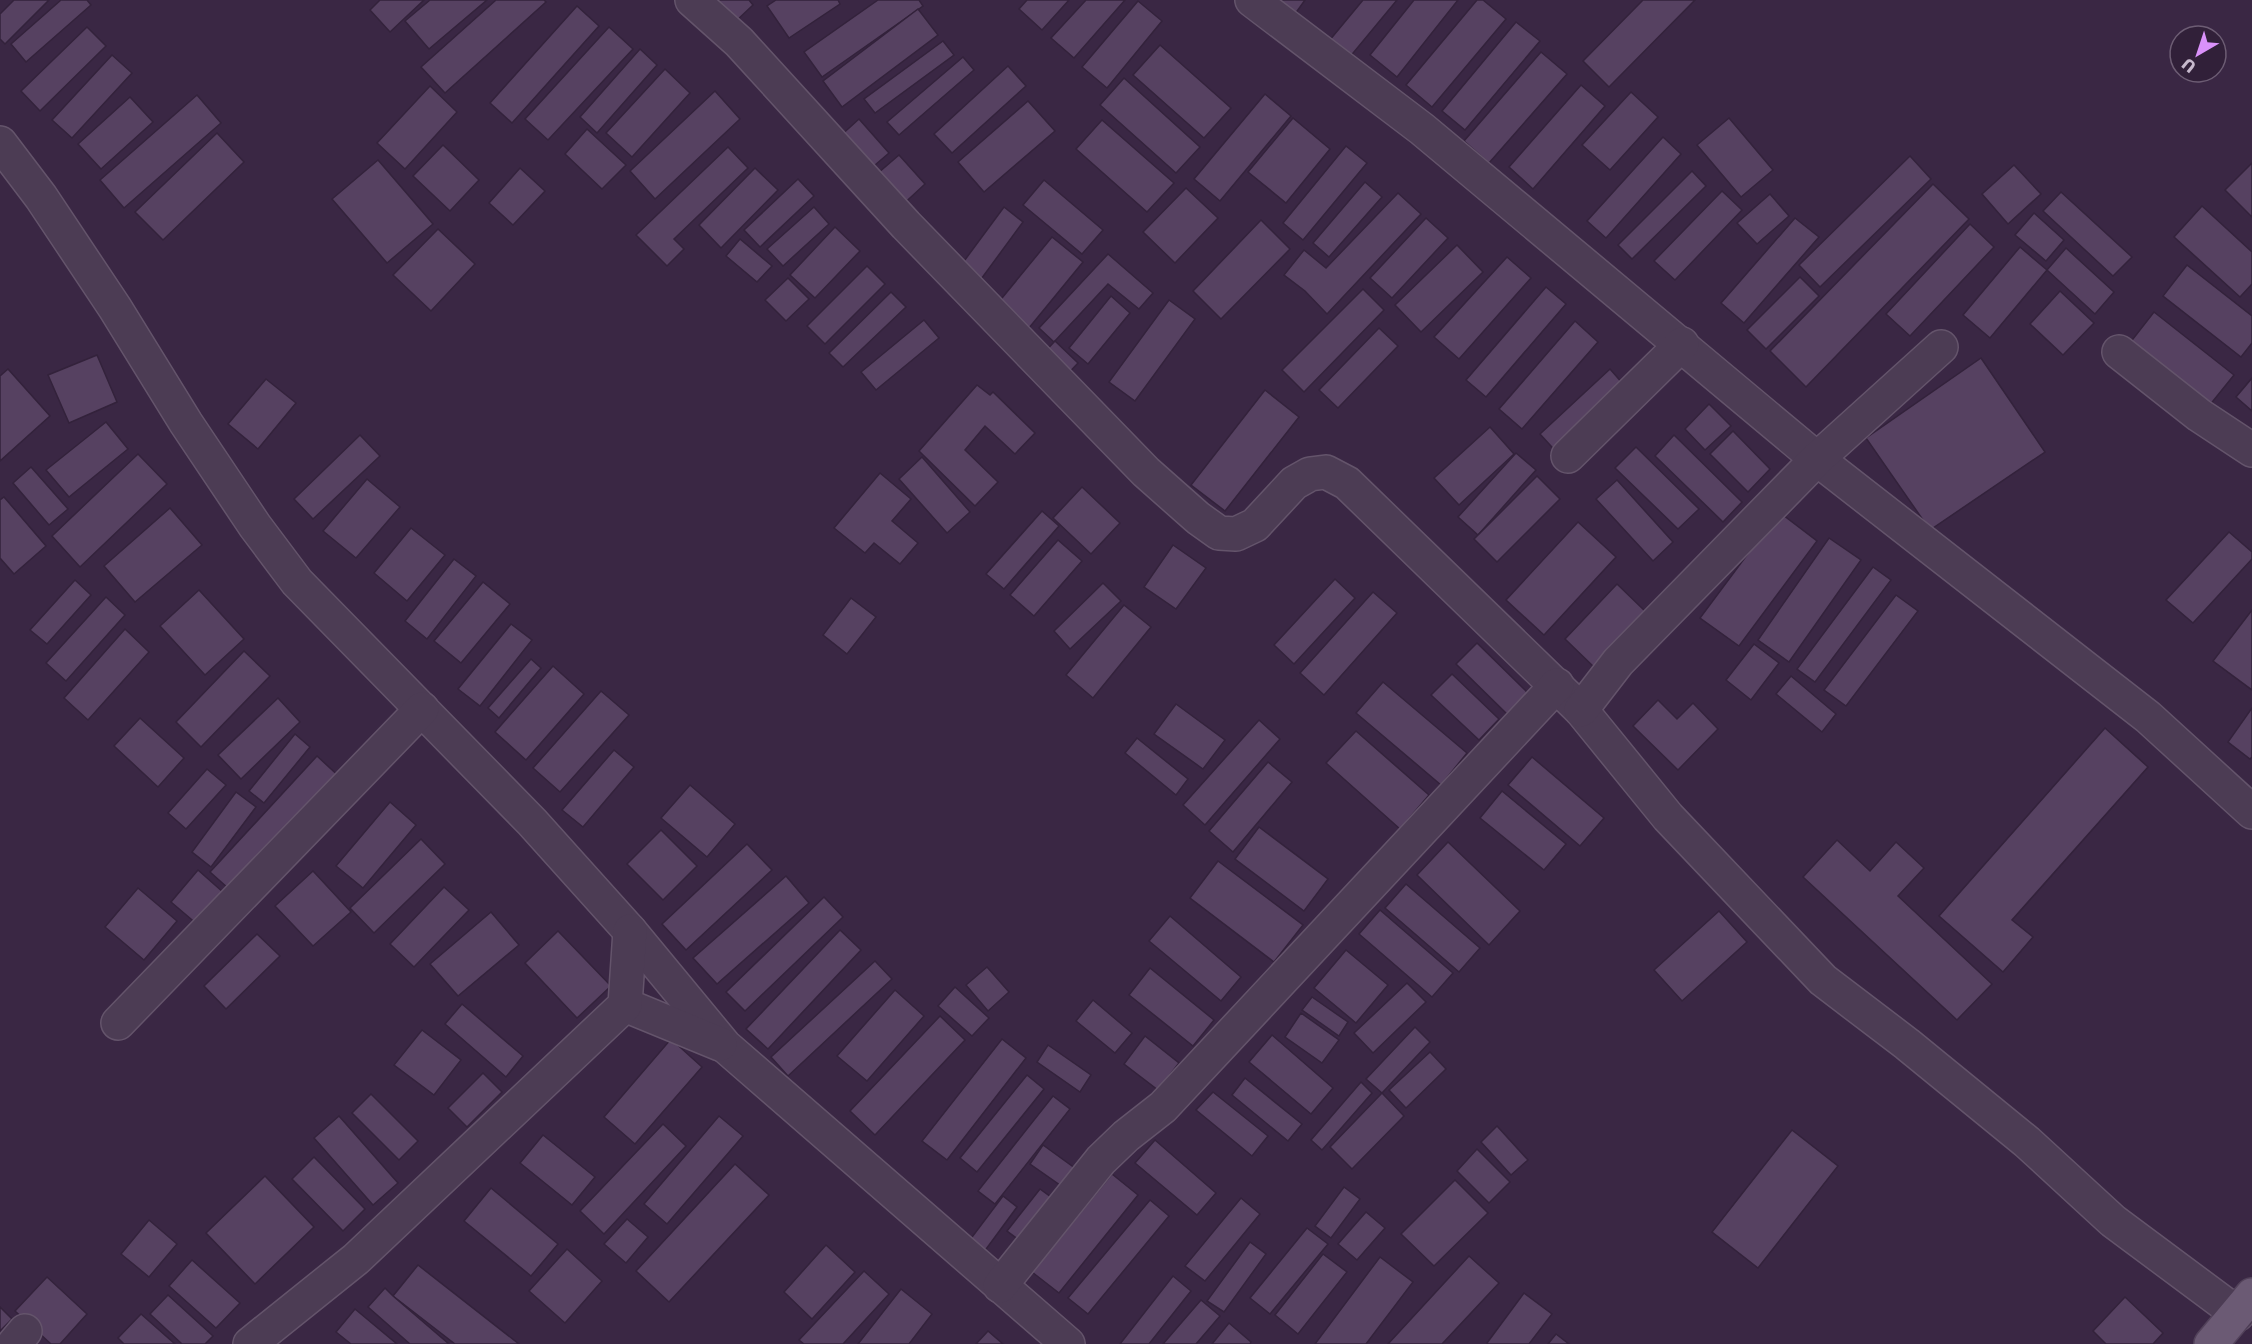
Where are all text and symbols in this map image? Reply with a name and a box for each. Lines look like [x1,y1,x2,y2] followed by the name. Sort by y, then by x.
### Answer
[2168,24,2228,84] north arrow
[2178,54,2200,77] text: U

